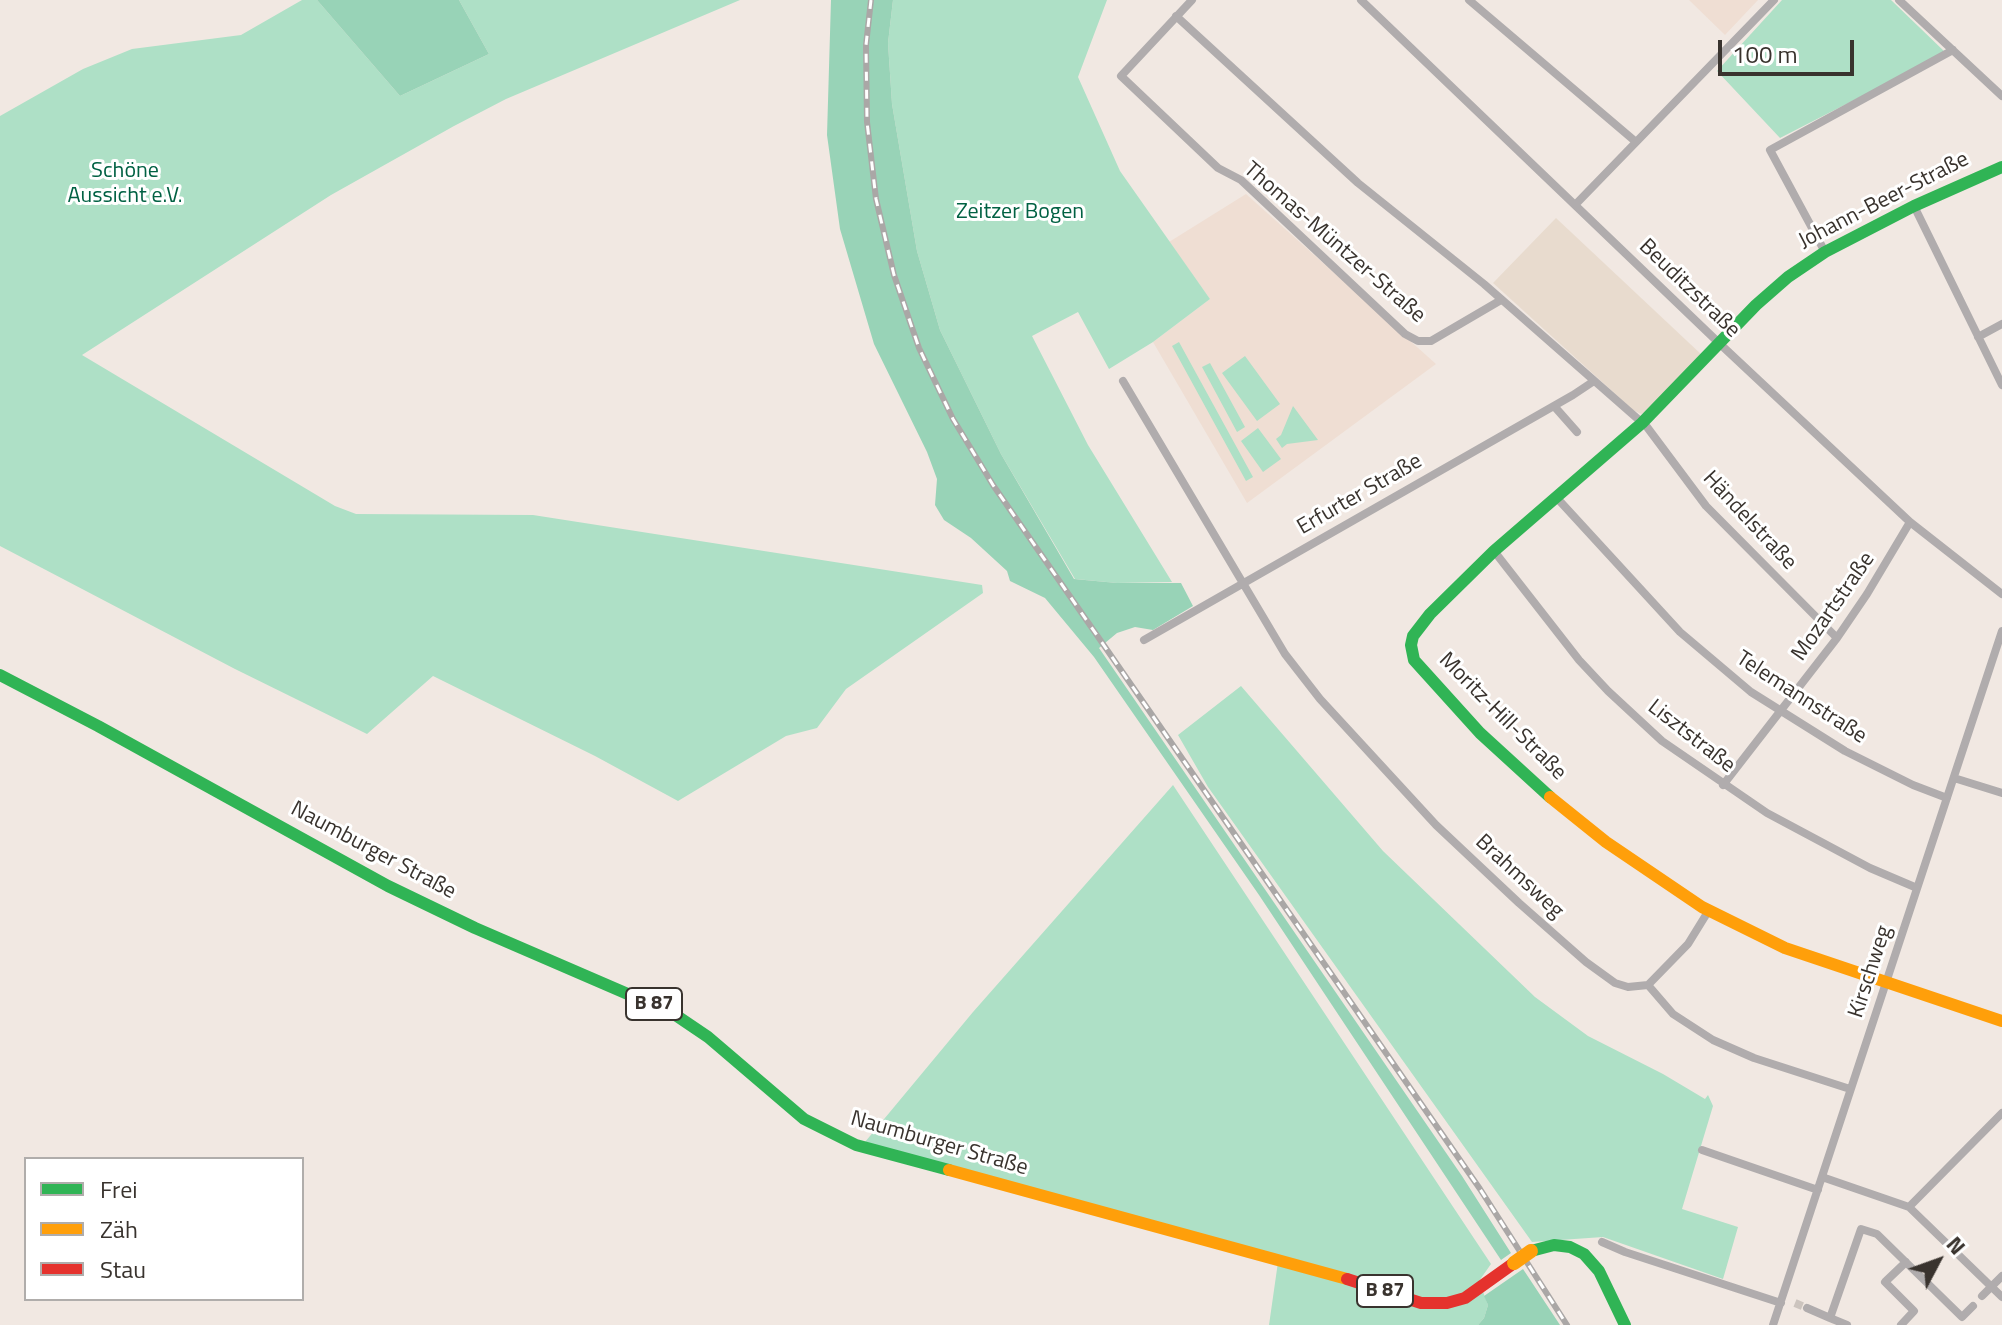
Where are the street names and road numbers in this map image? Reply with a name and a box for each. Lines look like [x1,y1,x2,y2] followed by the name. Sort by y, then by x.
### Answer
[1795,147,1973,255] street label: Johann-Beer-Straße
[1238,157,1430,329] street label: Thomas-Müntzer-Straße
[1633,234,1745,344] street label: Beuditzstraße
[1293,449,1427,541] street label: Erfurter Straße
[1696,466,1802,576] street label: Händelstraße
[1787,548,1881,666] street label: Mozartstraße
[1731,646,1871,750] street label: Telemannstraße
[1433,648,1571,786] street label: Moritz-Hill-Straße
[1642,695,1740,779] street label: Lisztstraße
[286,796,460,906] street label: Naumburger Straße
[1469,829,1569,925] street label: Brahmsweg
[1844,922,1898,1022] street label: Kirschweg
[626,988,682,1020] road number: B 87
[847,1106,1031,1182] street label: Naumburger Straße
[1357,1275,1413,1307] road number: B 87

